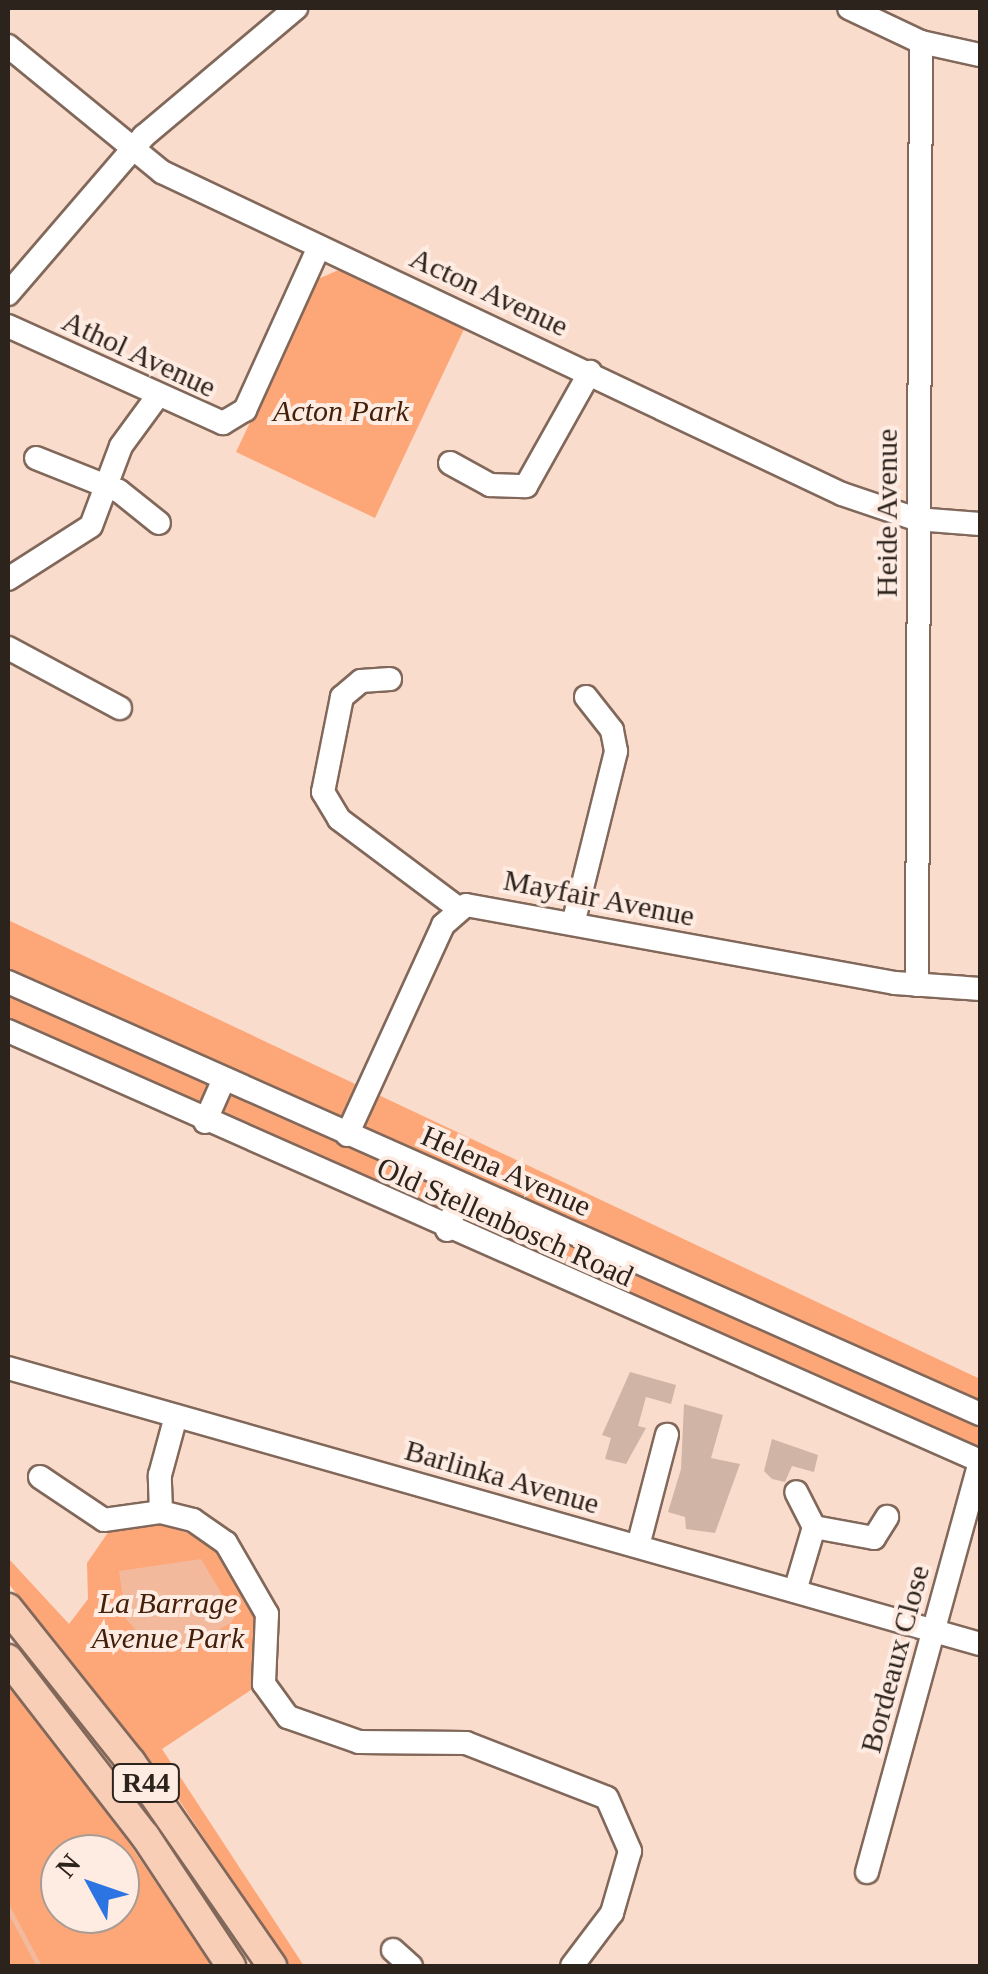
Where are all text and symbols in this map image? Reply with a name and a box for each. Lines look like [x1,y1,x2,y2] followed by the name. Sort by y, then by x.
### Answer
[404,239,574,345] street label: Acton Avenue
[56,302,222,406] street label: Athol Avenue
[273,393,409,429] park label: Acton Park
[869,428,905,598] street label: Heide Avenue
[500,862,698,934] street label: Mayfair Avenue
[415,1117,597,1225] street label: Helena Avenue
[371,1149,639,1295] street label: Old Stellenbosch Road
[400,1432,604,1522] street label: Barlinka Avenue
[853,1561,937,1757] street label: Bordeaux Close
[92,1585,244,1656] park label: La Barrage Avenue Park
[111,1760,181,1806] road number: R44
[40,1834,140,1934] north arrow
[50,1848,87,1883] text: N

